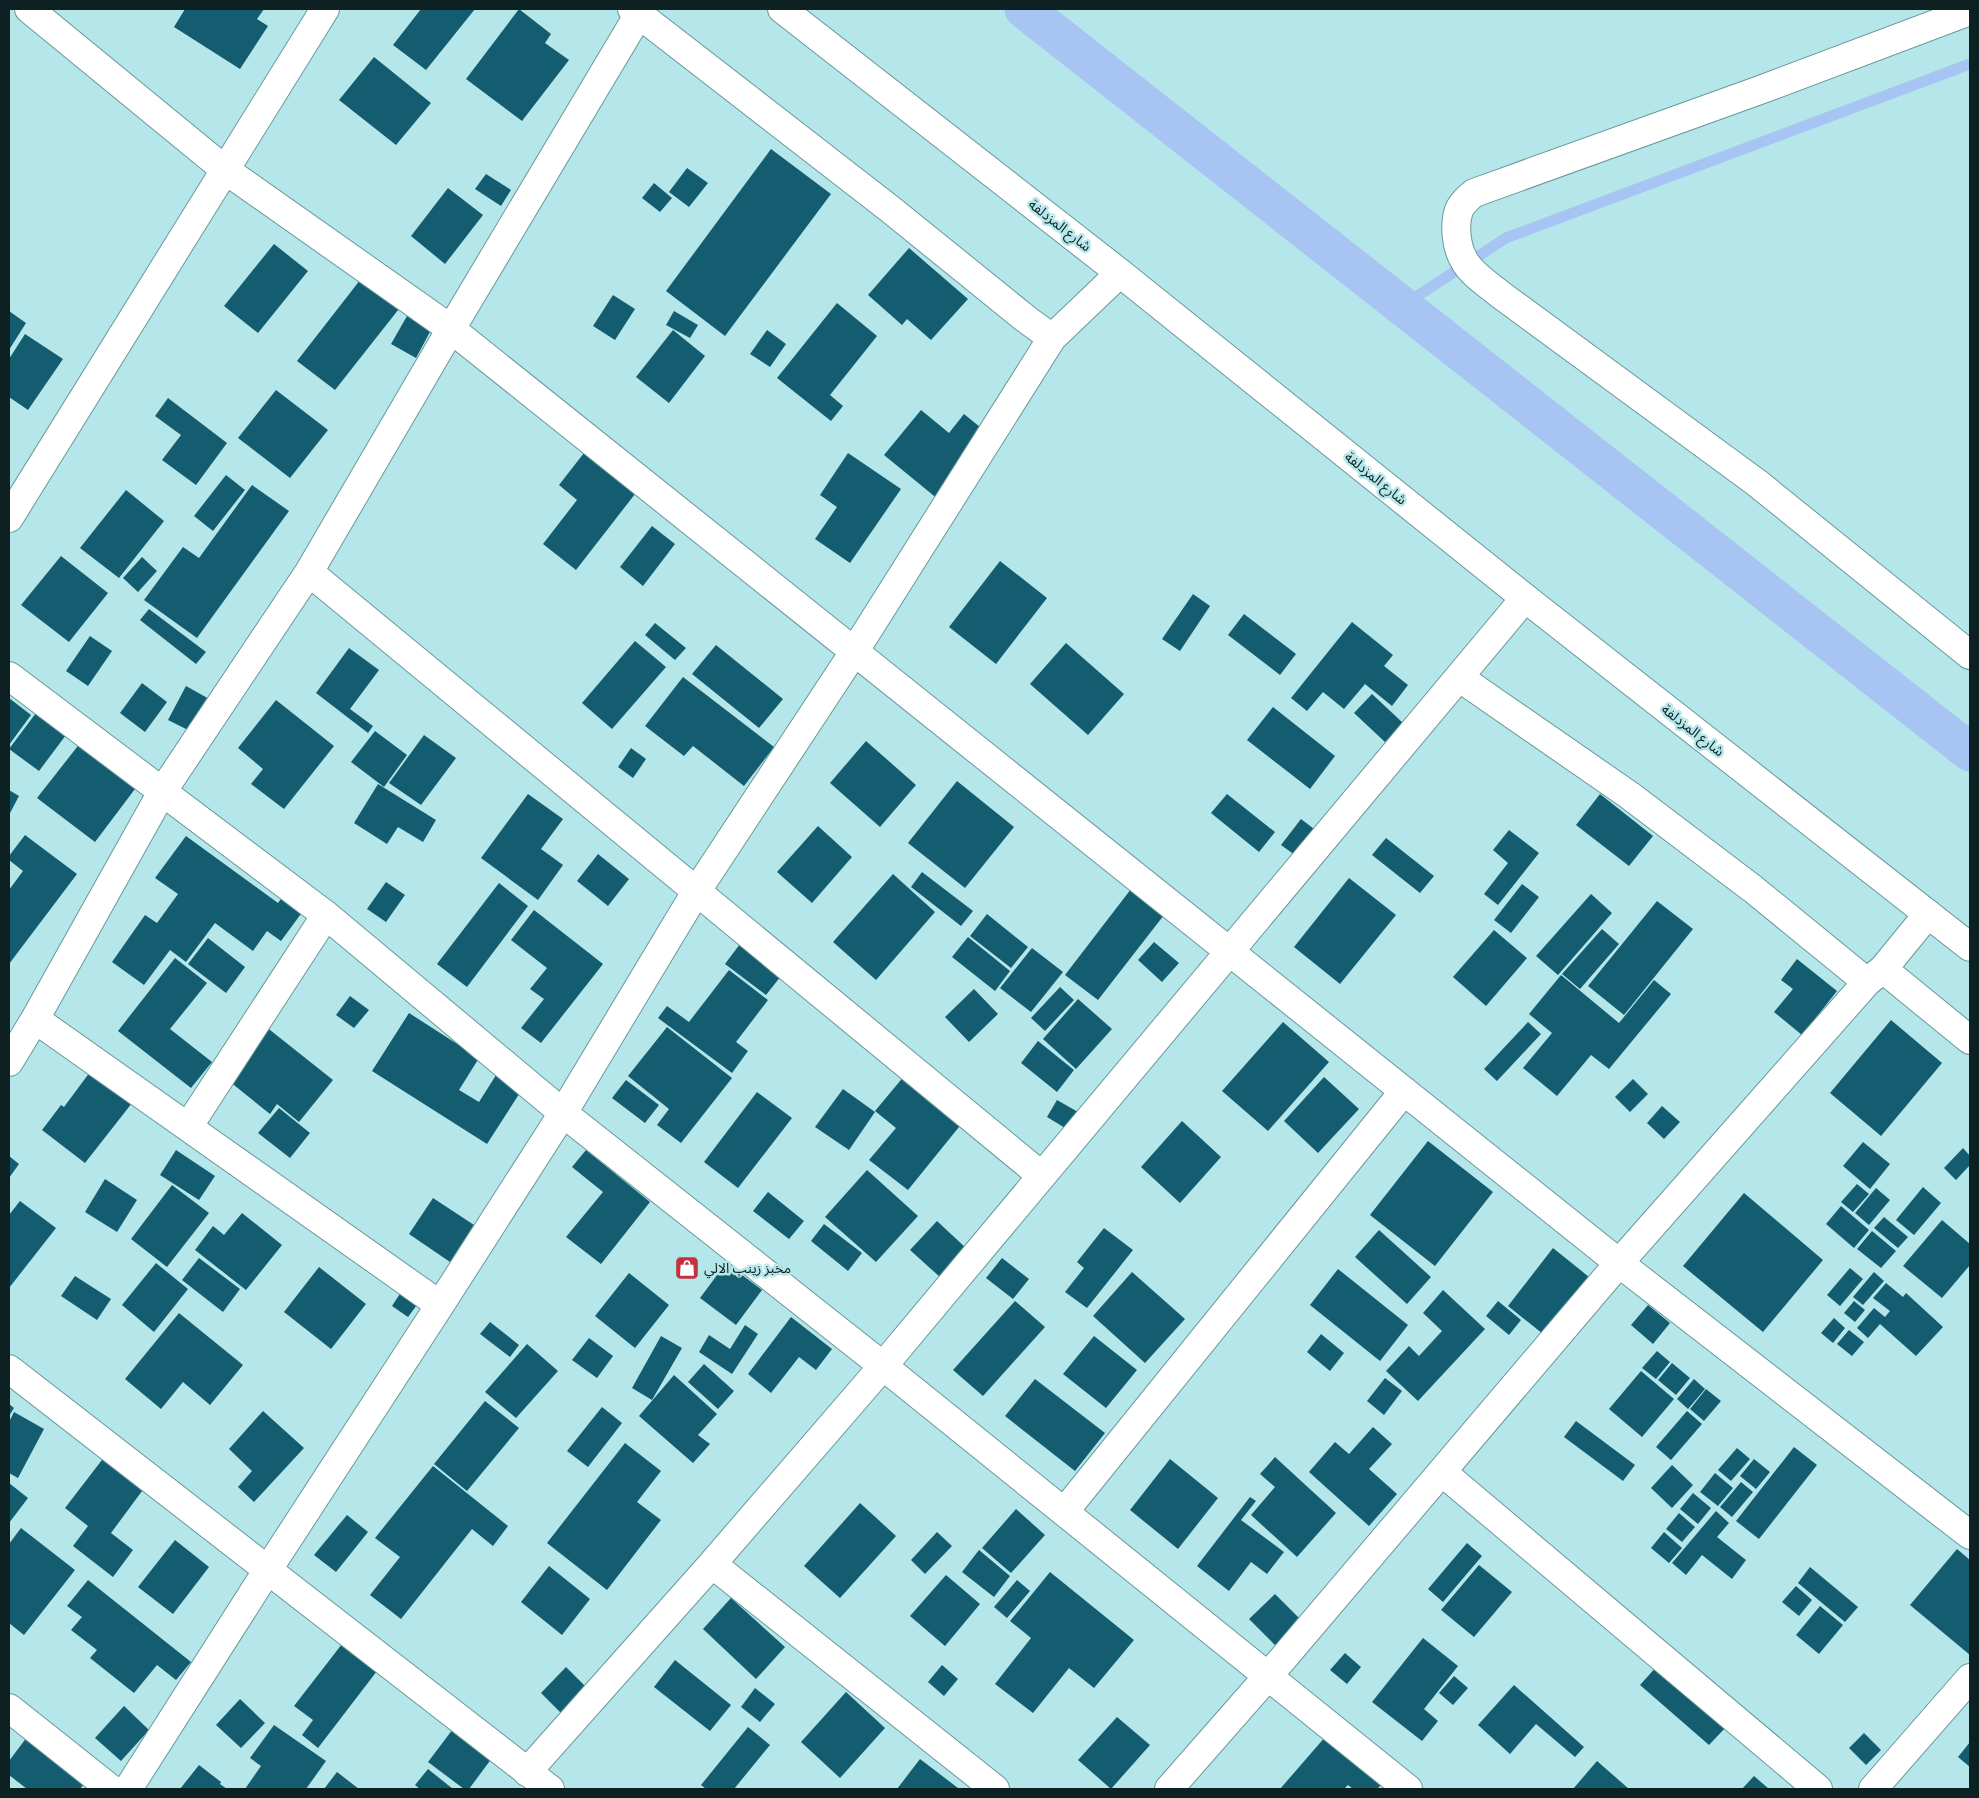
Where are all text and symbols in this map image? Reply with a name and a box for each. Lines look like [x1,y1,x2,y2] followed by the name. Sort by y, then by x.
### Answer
[1024,196,1094,257] street label: شارع المزدلفة
[1340,448,1410,510] street label: شارع المزدلفة
[1657,701,1727,762] street label: شارع المزدلفة
[674,1255,700,1281] shop icon: مخبز زينب الالي
[704,1260,791,1279] place label: مخبز زينب الالي

